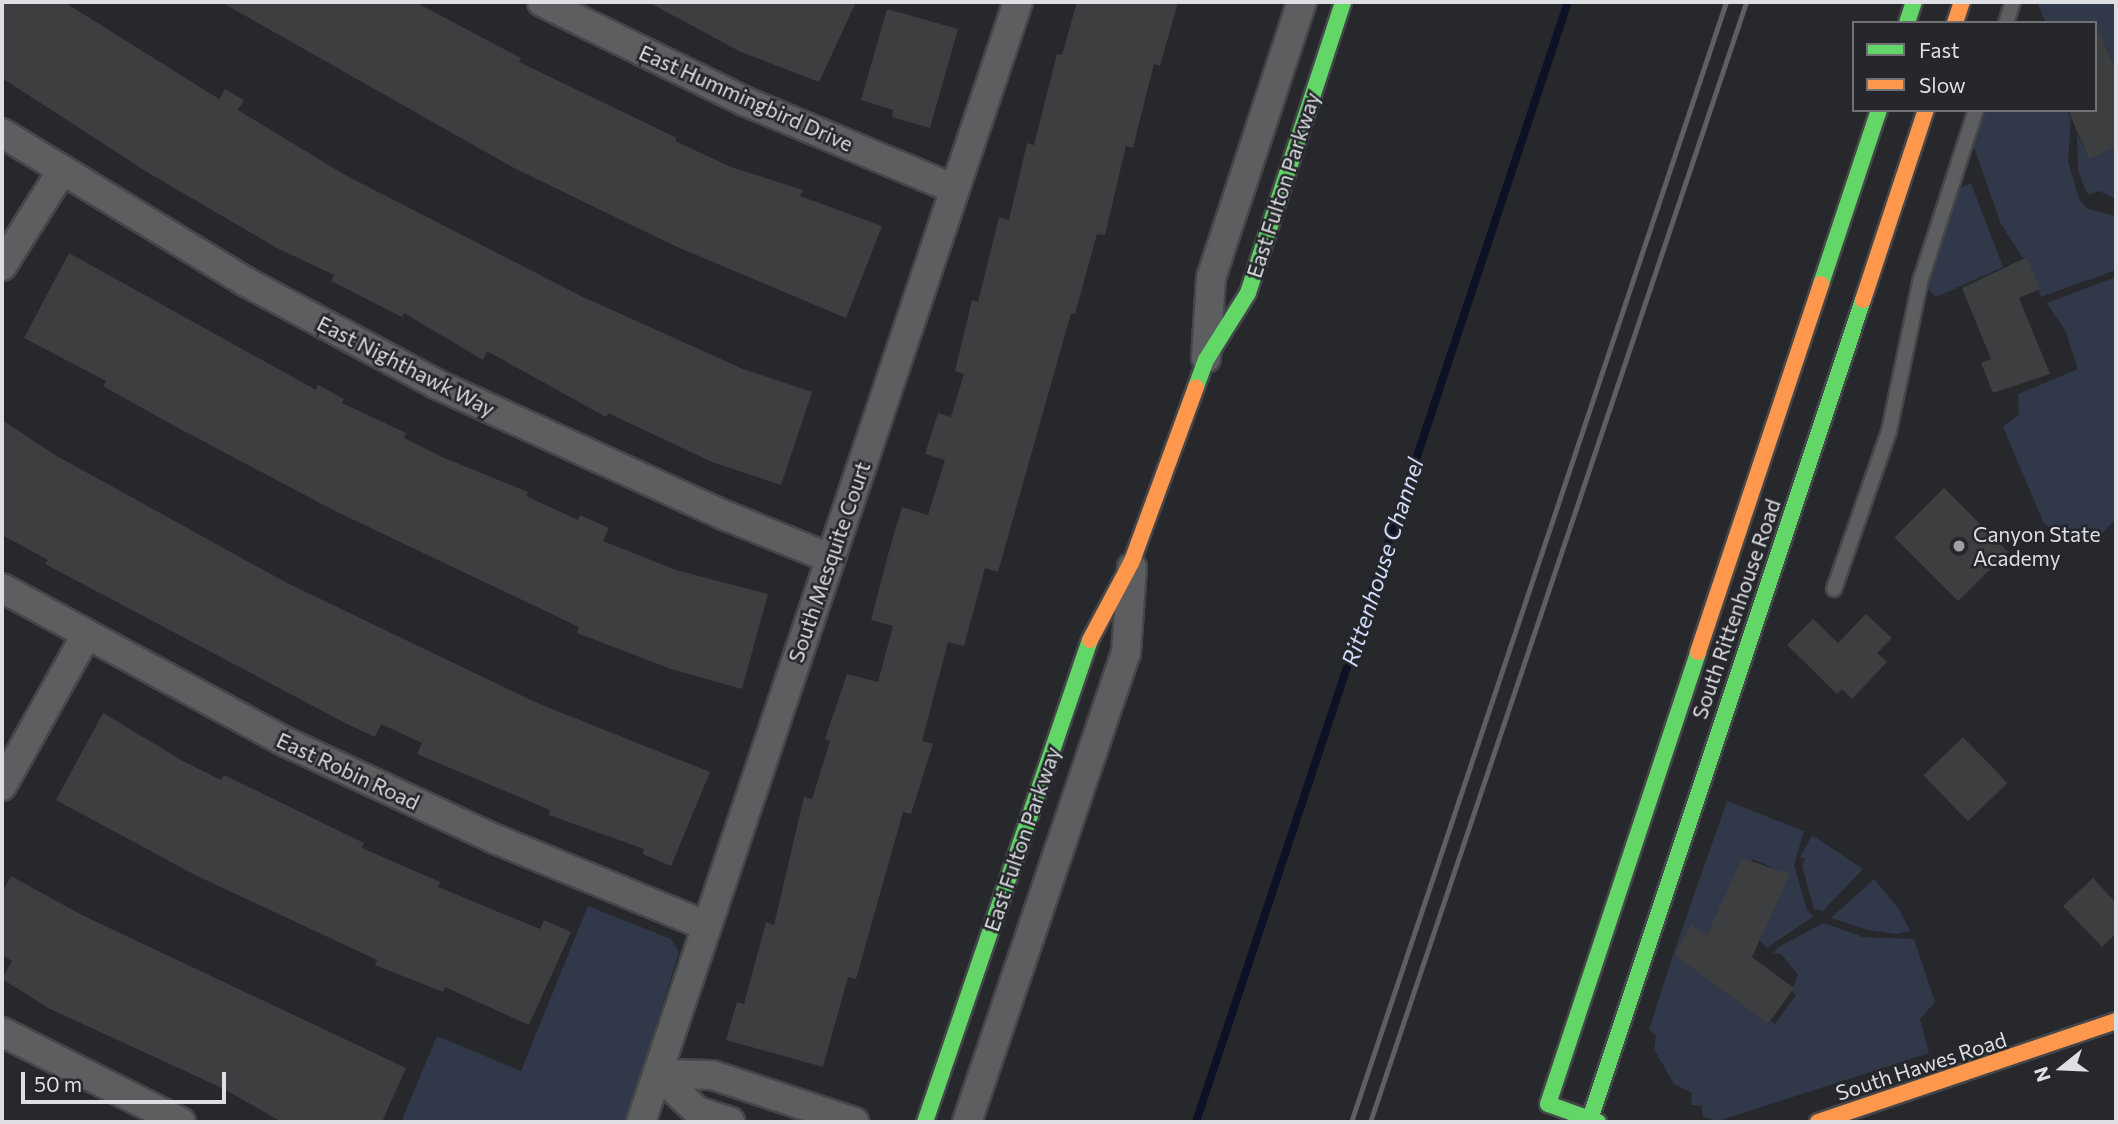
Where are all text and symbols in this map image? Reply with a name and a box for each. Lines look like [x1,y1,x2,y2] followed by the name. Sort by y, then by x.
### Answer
[1852,21,2097,112] legend
[1919,37,1960,62] text: Fast
[635,39,857,157] street label: East Hummingbird Drive
[1919,72,1966,97] text: Slow
[1241,89,1325,281] street label: East Fulton Parkway
[313,310,499,422] street label: East Nighthawk Way
[1335,454,1429,670] water label: Rittenhouse Channel
[783,458,875,666] street label: South Mesquite Court
[1686,496,1786,722] street label: South Rittenhouse Road
[1973,521,2100,571] place label: Canyon State Academy
[1951,538,1967,554] marker: Canyon State Academy
[273,727,423,815] street label: East Robin Road
[979,743,1065,935] street label: East Fulton Parkway
[1833,1027,2009,1105] street label: South Hawes Road
[2027,1033,2097,1103] north arrow
[24,1058,229,1102] scale bar
[2028,1064,2055,1085] text: N
[34,1071,82,1096] text: 50 m

